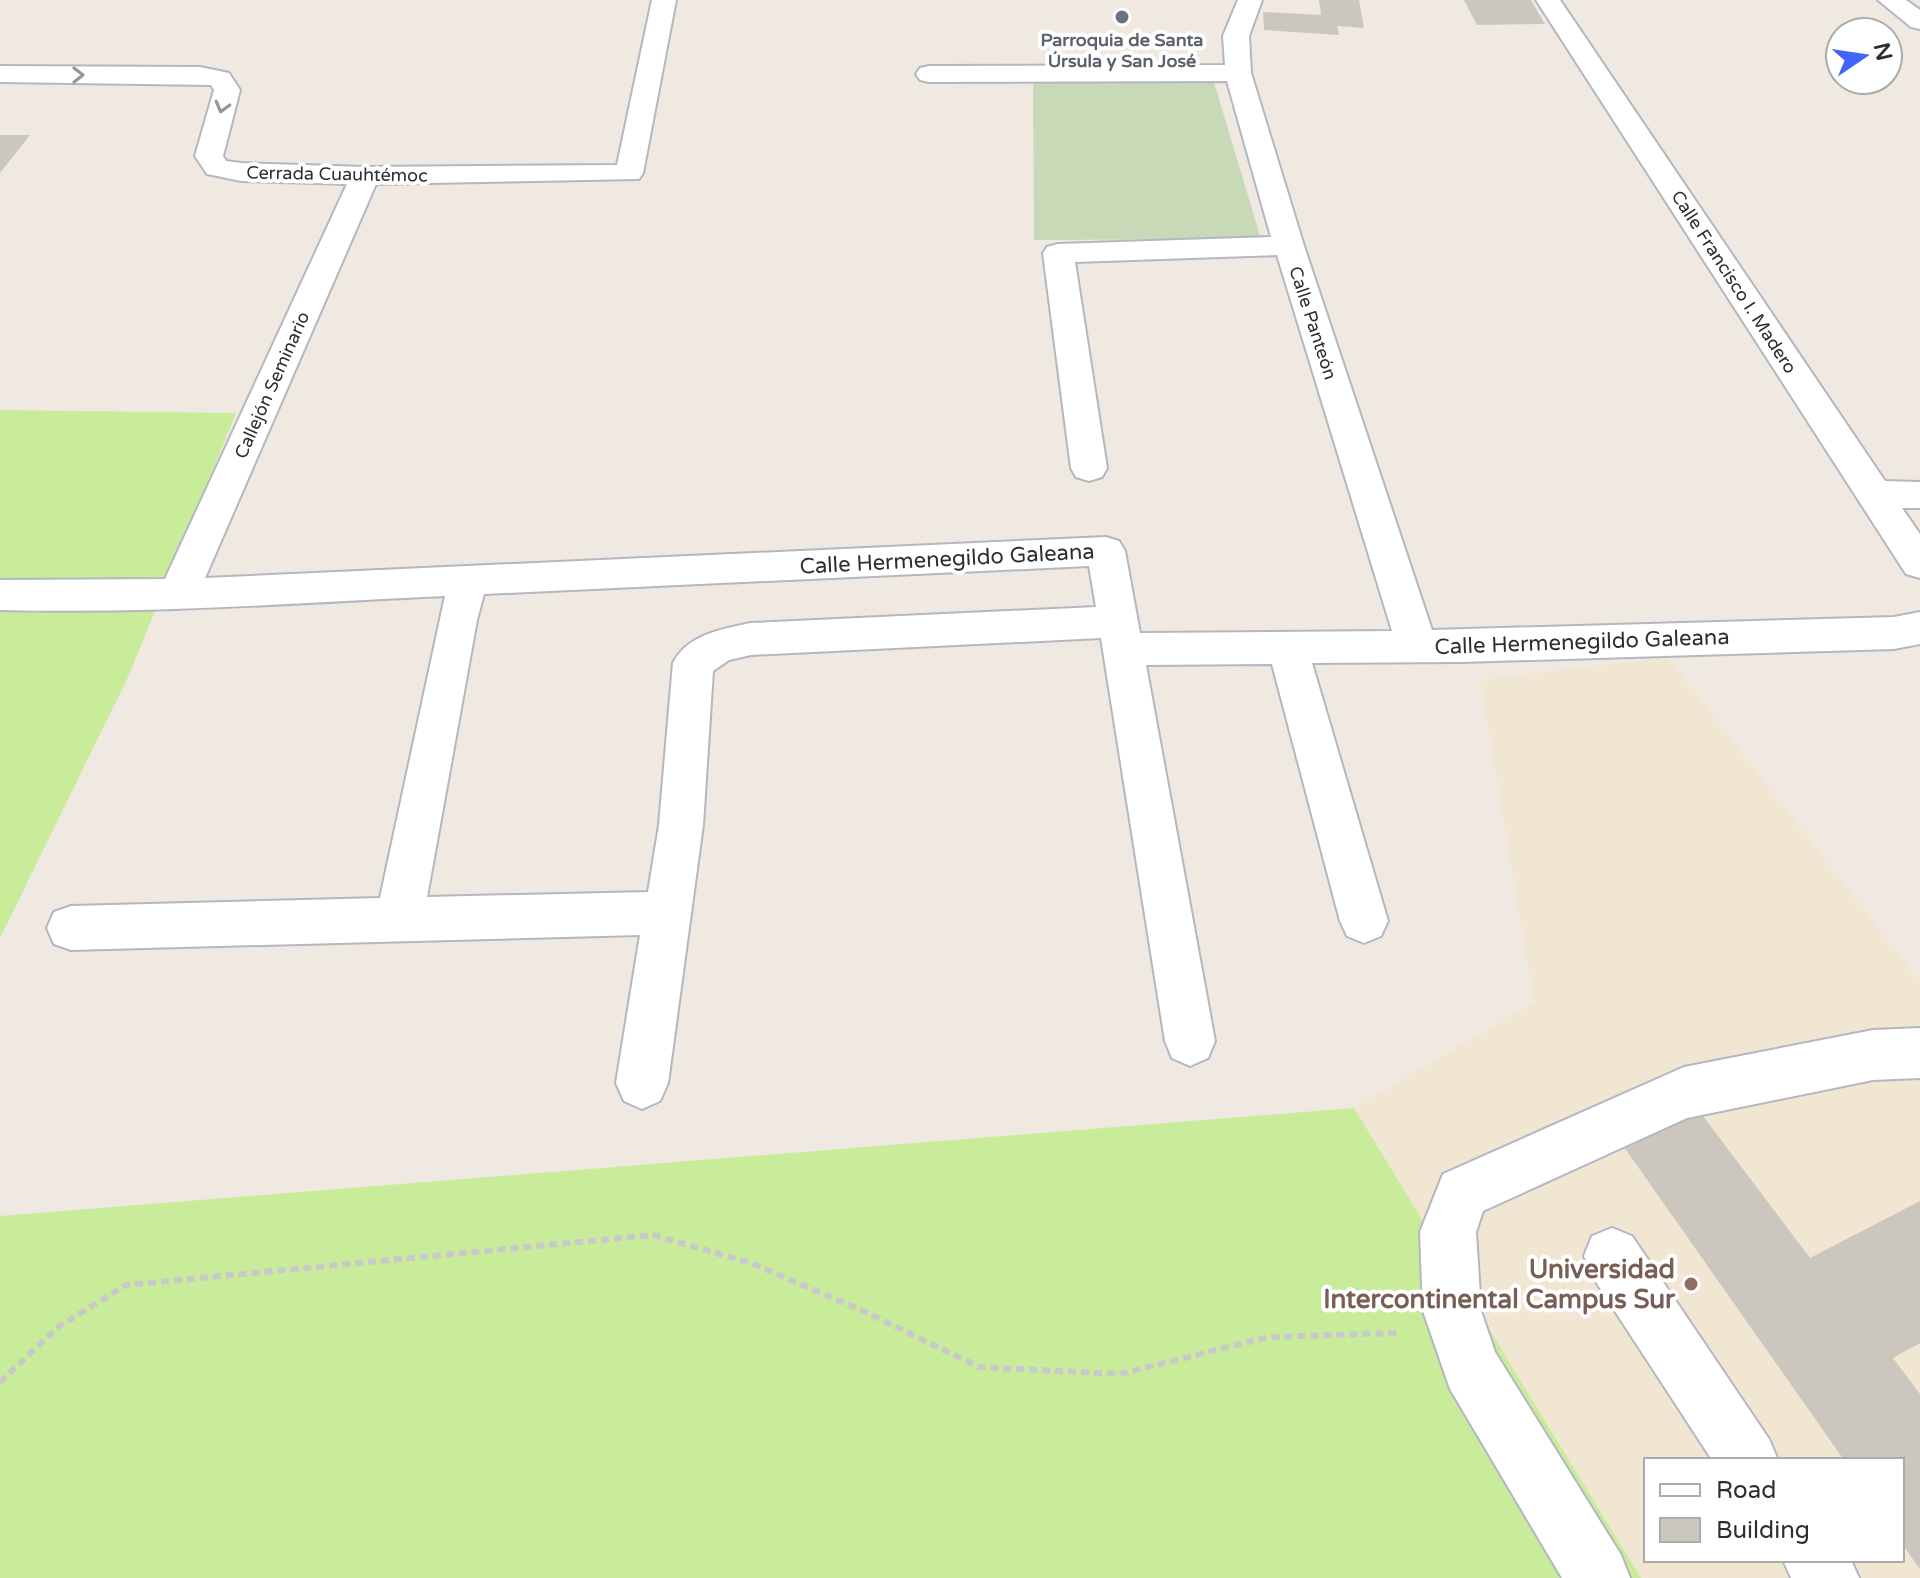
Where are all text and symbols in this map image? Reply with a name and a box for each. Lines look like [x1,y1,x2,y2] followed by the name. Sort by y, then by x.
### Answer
[1113,8,1131,26] marker: Parroquia de Santa Úrsula y San José
[1824,16,1904,96] north arrow
[1041,29,1203,72] place label: Parroquia de Santa Úrsula y San José
[1868,40,1897,63] text: N
[72,66,85,84] one-way arrow
[215,100,231,114] one-way arrow
[246,161,428,187] street label: Cerrada Cuauhtémoc
[1667,186,1801,378] street label: Calle Francisco I. Madero
[1284,264,1342,382] street label: Calle Panteón
[230,308,314,462] street label: Callejón Seminario
[799,538,1095,580] street label: Calle Hermenegildo Galeana
[1434,624,1730,660] street label: Calle Hermenegildo Galeana
[1323,1254,1676,1315] place label: Universidad Intercontinental Campus Sur
[1682,1275,1700,1293] marker: Universidad Intercontinental Campus Sur
[1644,1458,1904,1562] legend
[1716,1476,1776,1505] text: Road
[1716,1516,1810,1545] text: Building

